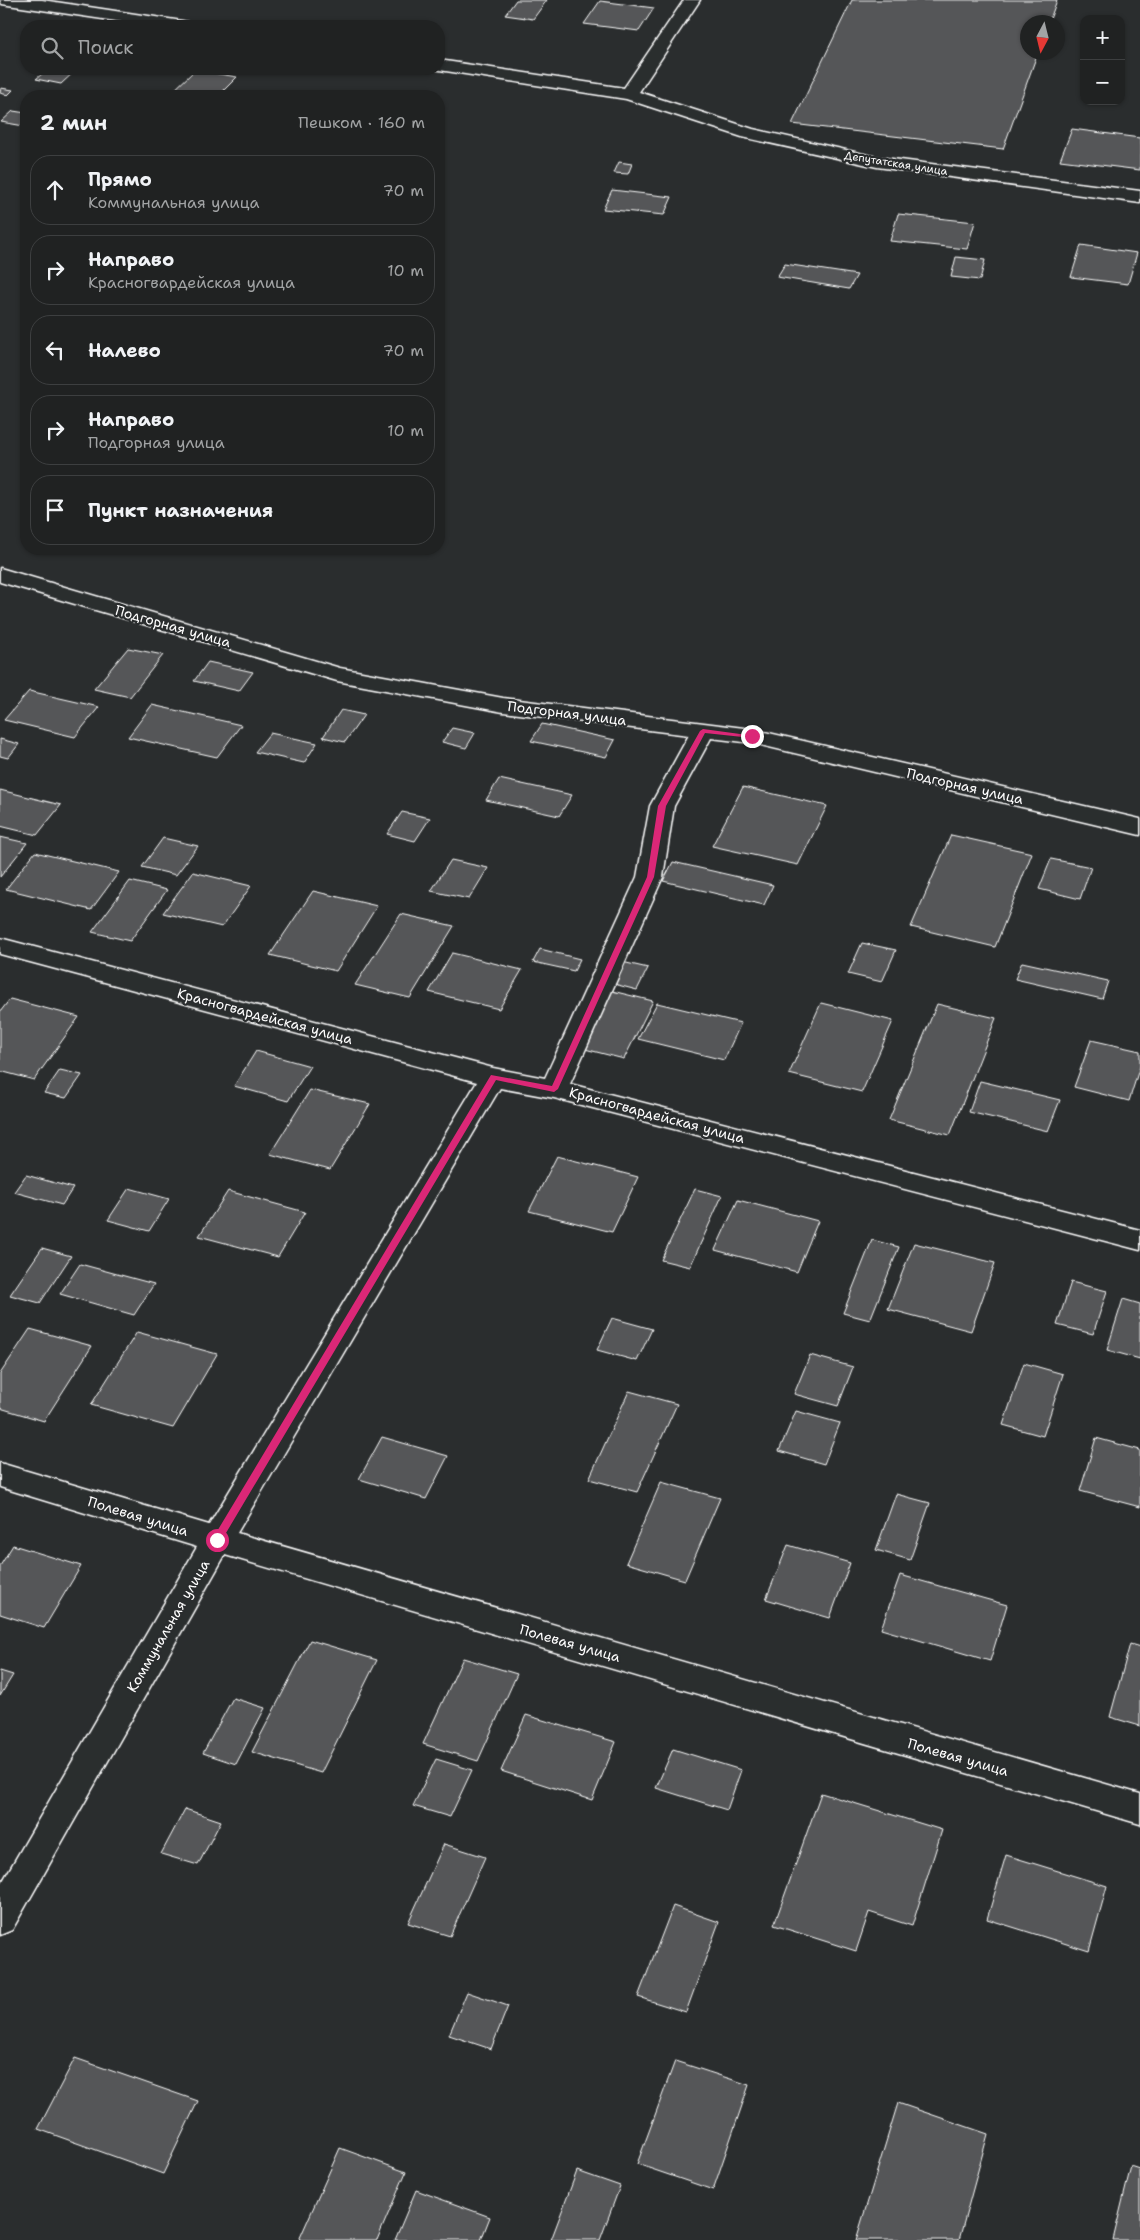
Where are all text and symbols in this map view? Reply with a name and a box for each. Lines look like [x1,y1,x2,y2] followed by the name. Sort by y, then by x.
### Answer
[1020,15,1065,60] north arrow
[1080,15,1125,105] map controls
[1080,15,1125,60] button: +
[20,20,445,75] search box
[38,34,66,62] icon: search
[78,35,133,60] text: Поиск
[1080,60,1125,105] button: −
[40,109,107,137] text: 2 мин
[298,112,425,133] text: Пешком · 160 m
[843,148,949,179] street label: Депутатская улица
[88,167,152,192] text: Прямо
[41,176,69,204] icon: ahead
[383,180,424,201] text: 70 m
[88,192,260,213] text: Коммунальная улица
[88,247,174,272] text: Направо
[41,256,69,284] icon: right
[387,260,424,281] text: 10 m
[88,272,295,293] text: Красногвардейская улица
[41,336,69,364] icon: left
[88,338,161,363] text: Налево
[383,340,424,361] text: 70 m
[88,407,174,432] text: Направо
[41,416,69,444] icon: right
[387,420,424,441] text: 10 m
[88,432,225,453] text: Подгорная улица
[41,496,69,524] icon: arrive
[88,498,273,523] text: Пункт назначения
[113,601,233,651] street label: Подгорная улица
[507,697,628,729] street label: Подгорная улица
[741,725,764,748] route end
[905,764,1026,808] street label: Подгорная улица
[175,984,355,1048] street label: Красногвардейская улица
[567,1083,747,1147] street label: Красногвардейская улица
[86,1492,191,1540] street label: Полевая улица
[206,1529,229,1552] route start
[123,1556,213,1695] street label: Коммунальная улица
[518,1620,623,1666] street label: Полевая улица
[906,1734,1011,1780] street label: Полевая улица

